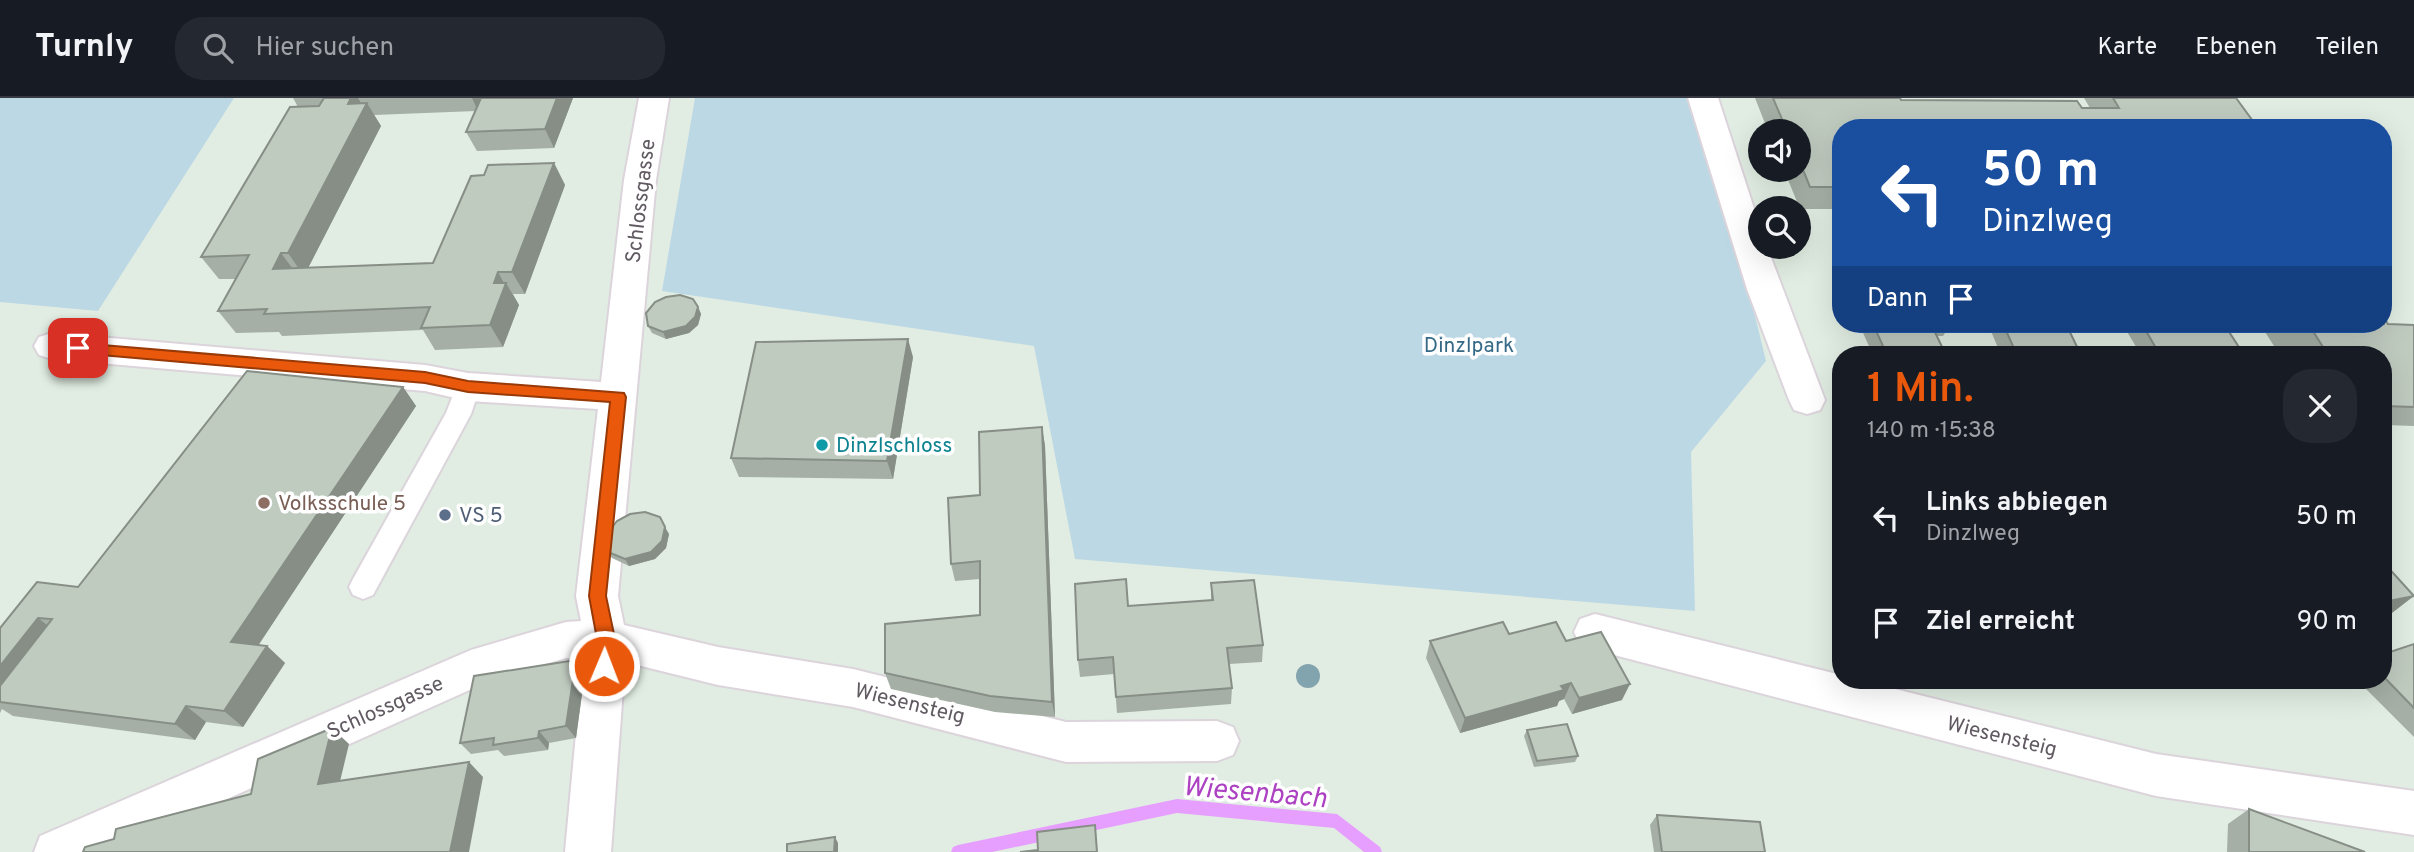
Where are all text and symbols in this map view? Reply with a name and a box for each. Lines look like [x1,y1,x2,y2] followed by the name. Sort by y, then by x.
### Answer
[175,17,665,80] search box
[35,27,133,69] text: Turnly
[199,29,237,67] icon: search
[255,32,394,65] text: Hier suchen
[2097,33,2157,63] text: Karte
[2195,33,2277,63] text: Ebenen
[2315,33,2379,63] text: Teilen
[1748,119,1811,259] map controls
[1748,119,1811,182] button: sound
[620,138,662,265] street label: Schlossgasse
[1982,142,2099,204] text: 50 m
[1867,147,1958,238] icon: left
[1748,196,1811,259] button: search
[1982,203,2113,243] text: Dinzlweg
[1942,280,1980,318] icon: arrive
[1867,283,1928,316] text: Dann
[48,318,108,378] pin
[59,329,97,367] icon: arrive
[1424,333,1514,360] park label: Dinzlpark
[1867,364,1974,417] text: 1 Min.
[2283,369,2357,443] button: close
[1867,417,1996,446] text: 140 m · 15:38
[836,433,952,460] place label: Dinzlschloss
[814,437,830,453] marker: Dinzlschloss
[1926,487,2108,520] text: Links abbiegen
[278,491,406,518] place label: Volksschule 5
[256,495,272,511] marker: Volksschule 5
[1867,499,1905,537] icon: left
[2296,501,2357,534] text: 50 m
[459,503,503,530] place label: VS 5
[437,507,453,523] marker: VS 5
[1926,520,2020,549] text: Dinzlweg
[1867,604,1905,642] icon: arrive
[1926,606,2075,639] text: Ziel erreicht
[2297,606,2357,639] text: 90 m
[567,629,641,703] position arrow
[323,671,448,746] street label: Schlossgasse
[852,678,968,731] street label: Wiesensteig
[1944,711,2060,764] street label: Wiesensteig
[1181,770,1328,818] water label: Wiesenbach

